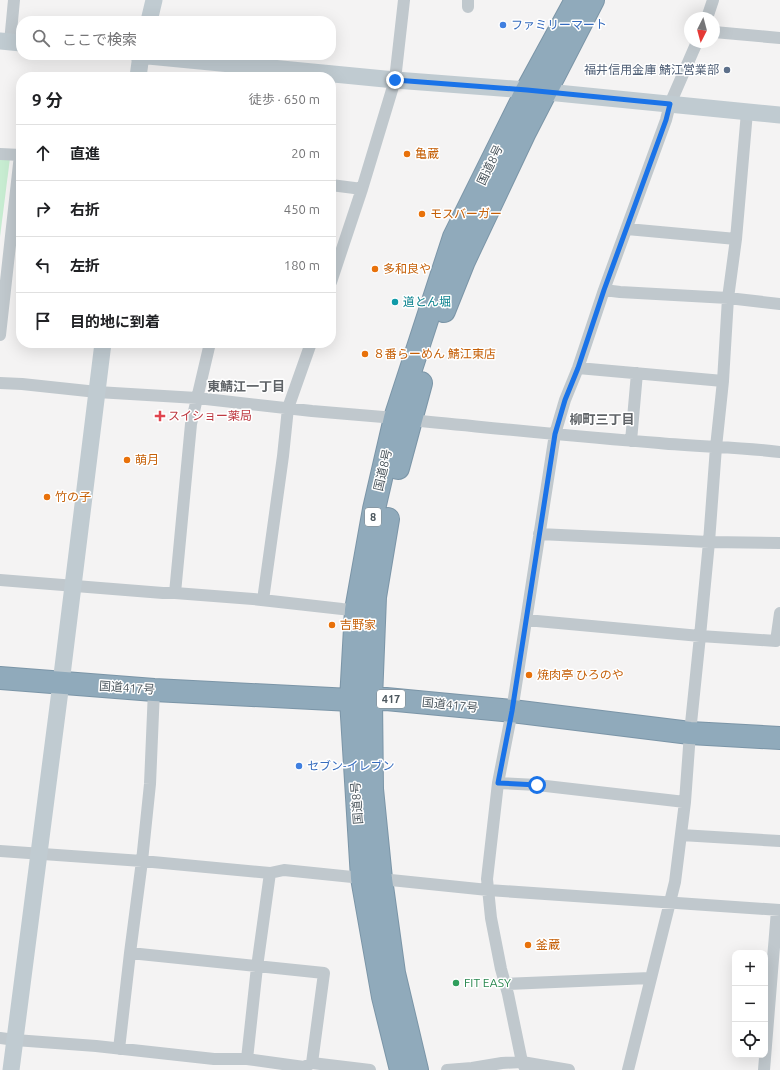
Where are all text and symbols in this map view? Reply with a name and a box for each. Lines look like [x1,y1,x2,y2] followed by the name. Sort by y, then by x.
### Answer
[684,12,720,48] north arrow
[16,16,336,60] search box
[511,18,607,31] place label: ファミリーマート
[498,20,508,30] marker: ファミリーマート
[30,27,52,49] icon: search
[62,31,137,48] text: ここで検索
[584,63,719,76] place label: 福井信用金庫 鯖江営業部
[722,65,732,75] marker: 福井信用金庫 鯖江営業部
[386,71,404,89] route end
[32,90,63,109] text: 9 分
[249,92,320,106] text: 徒歩 · 650 m
[32,142,54,164] icon: ahead
[474,143,505,187] street label: 国道8号
[70,145,100,162] text: 直進
[291,146,320,160] text: 20 m
[415,147,439,160] place label: 亀蔵
[402,149,412,159] marker: 亀蔵
[32,198,54,220] icon: right
[70,201,100,218] text: 右折
[284,202,320,216] text: 450 m
[430,207,502,220] place label: モスバーガー
[417,209,427,219] marker: モスバーガー
[32,254,54,276] icon: left
[70,257,100,274] text: 左折
[284,258,320,272] text: 180 m
[383,262,431,275] place label: 多和良や
[370,264,380,274] marker: 多和良や
[403,295,451,308] place label: 道とん堀
[390,297,400,307] marker: 道とん堀
[32,310,54,332] icon: arrive
[70,313,160,330] text: 目的地に到着
[373,347,496,360] place label: ８番らーめん 鯖江東店
[360,349,370,359] marker: ８番らーめん 鯖江東店
[207,379,285,393] district label: 東鯖江一丁目
[168,409,252,422] place label: スイショー薬局
[155,411,165,421] marker: スイショー薬局
[569,412,635,426] district label: 柳町三丁目
[371,448,394,492] street label: 国道8号
[135,453,159,466] place label: 萌月
[122,455,132,465] marker: 萌月
[55,490,91,503] place label: 竹の子
[42,492,52,502] marker: 竹の子
[365,508,381,526] road number: 8
[340,618,376,631] place label: 吉野家
[327,620,337,630] marker: 吉野家
[537,668,624,681] place label: 焼肉亭 ひろのや
[524,670,534,680] marker: 焼肉亭 ひろのや
[98,679,156,696] street label: 国道417号
[377,690,405,708] road number: 417
[421,695,479,714] street label: 国道417号
[307,759,394,772] place label: セブン-イレブン
[294,761,304,771] marker: セブン-イレブン
[528,776,546,794] route start
[349,781,364,825] street label: 国道8号
[536,938,560,951] place label: 釜蔵
[523,940,533,950] marker: 釜蔵
[732,950,768,1058] map controls
[732,950,768,986] button: +
[464,976,511,989] place label: FIT EASY
[451,978,461,988] marker: FIT EASY
[732,986,768,1022] button: −
[732,1022,768,1058] button: locate

